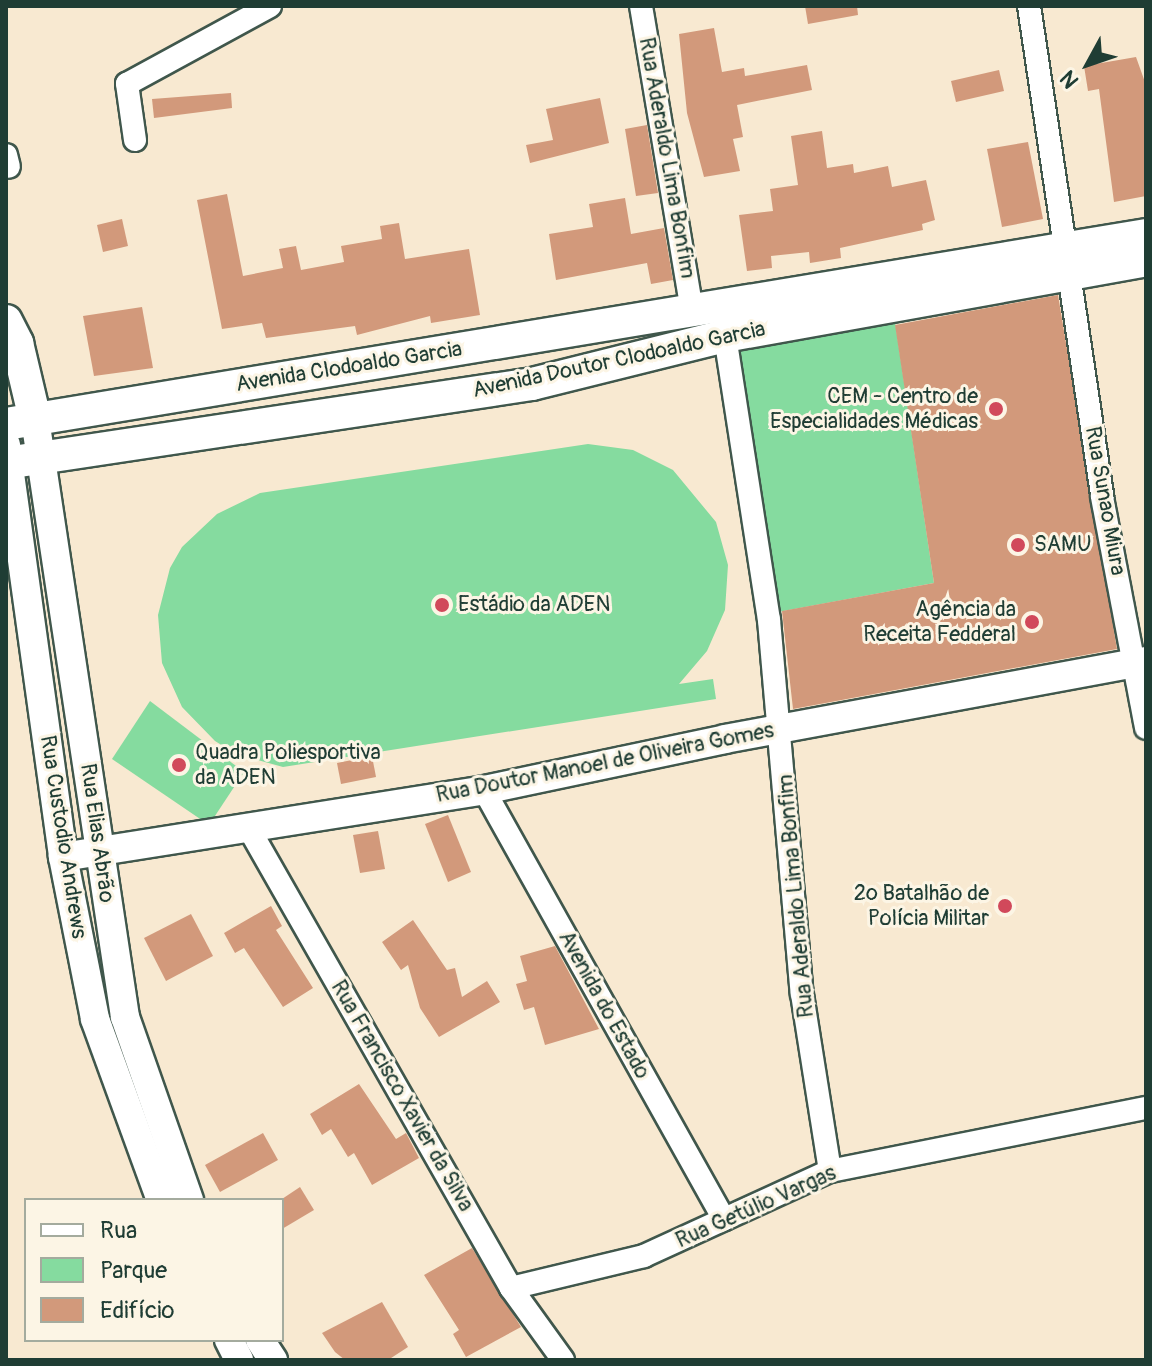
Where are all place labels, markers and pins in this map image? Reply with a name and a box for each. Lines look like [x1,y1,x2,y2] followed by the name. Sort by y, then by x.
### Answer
[770,383,978,434] place label: CEM - Centro de Especialidades Médicas
[985,398,1007,420] marker: CEM - Centro de Especialidades Médicas
[1034,532,1092,558] place label: SAMU
[1009,536,1027,554] marker: SAMU
[458,592,610,618] place label: Estádio da ADEN
[433,596,451,614] marker: Estádio da ADEN
[863,596,1016,648] place label: Agência da Receita Fedderal
[1023,613,1041,631] marker: Agência da Receita Fedderal
[195,739,381,790] place label: Quadra Poliesportiva da ADEN
[170,756,188,774] marker: Quadra Poliesportiva da ADEN
[854,880,989,932] place label: 2º Batalhão de Polícia Militar
[996,897,1014,915] marker: 2º Batalhão de Polícia Militar

